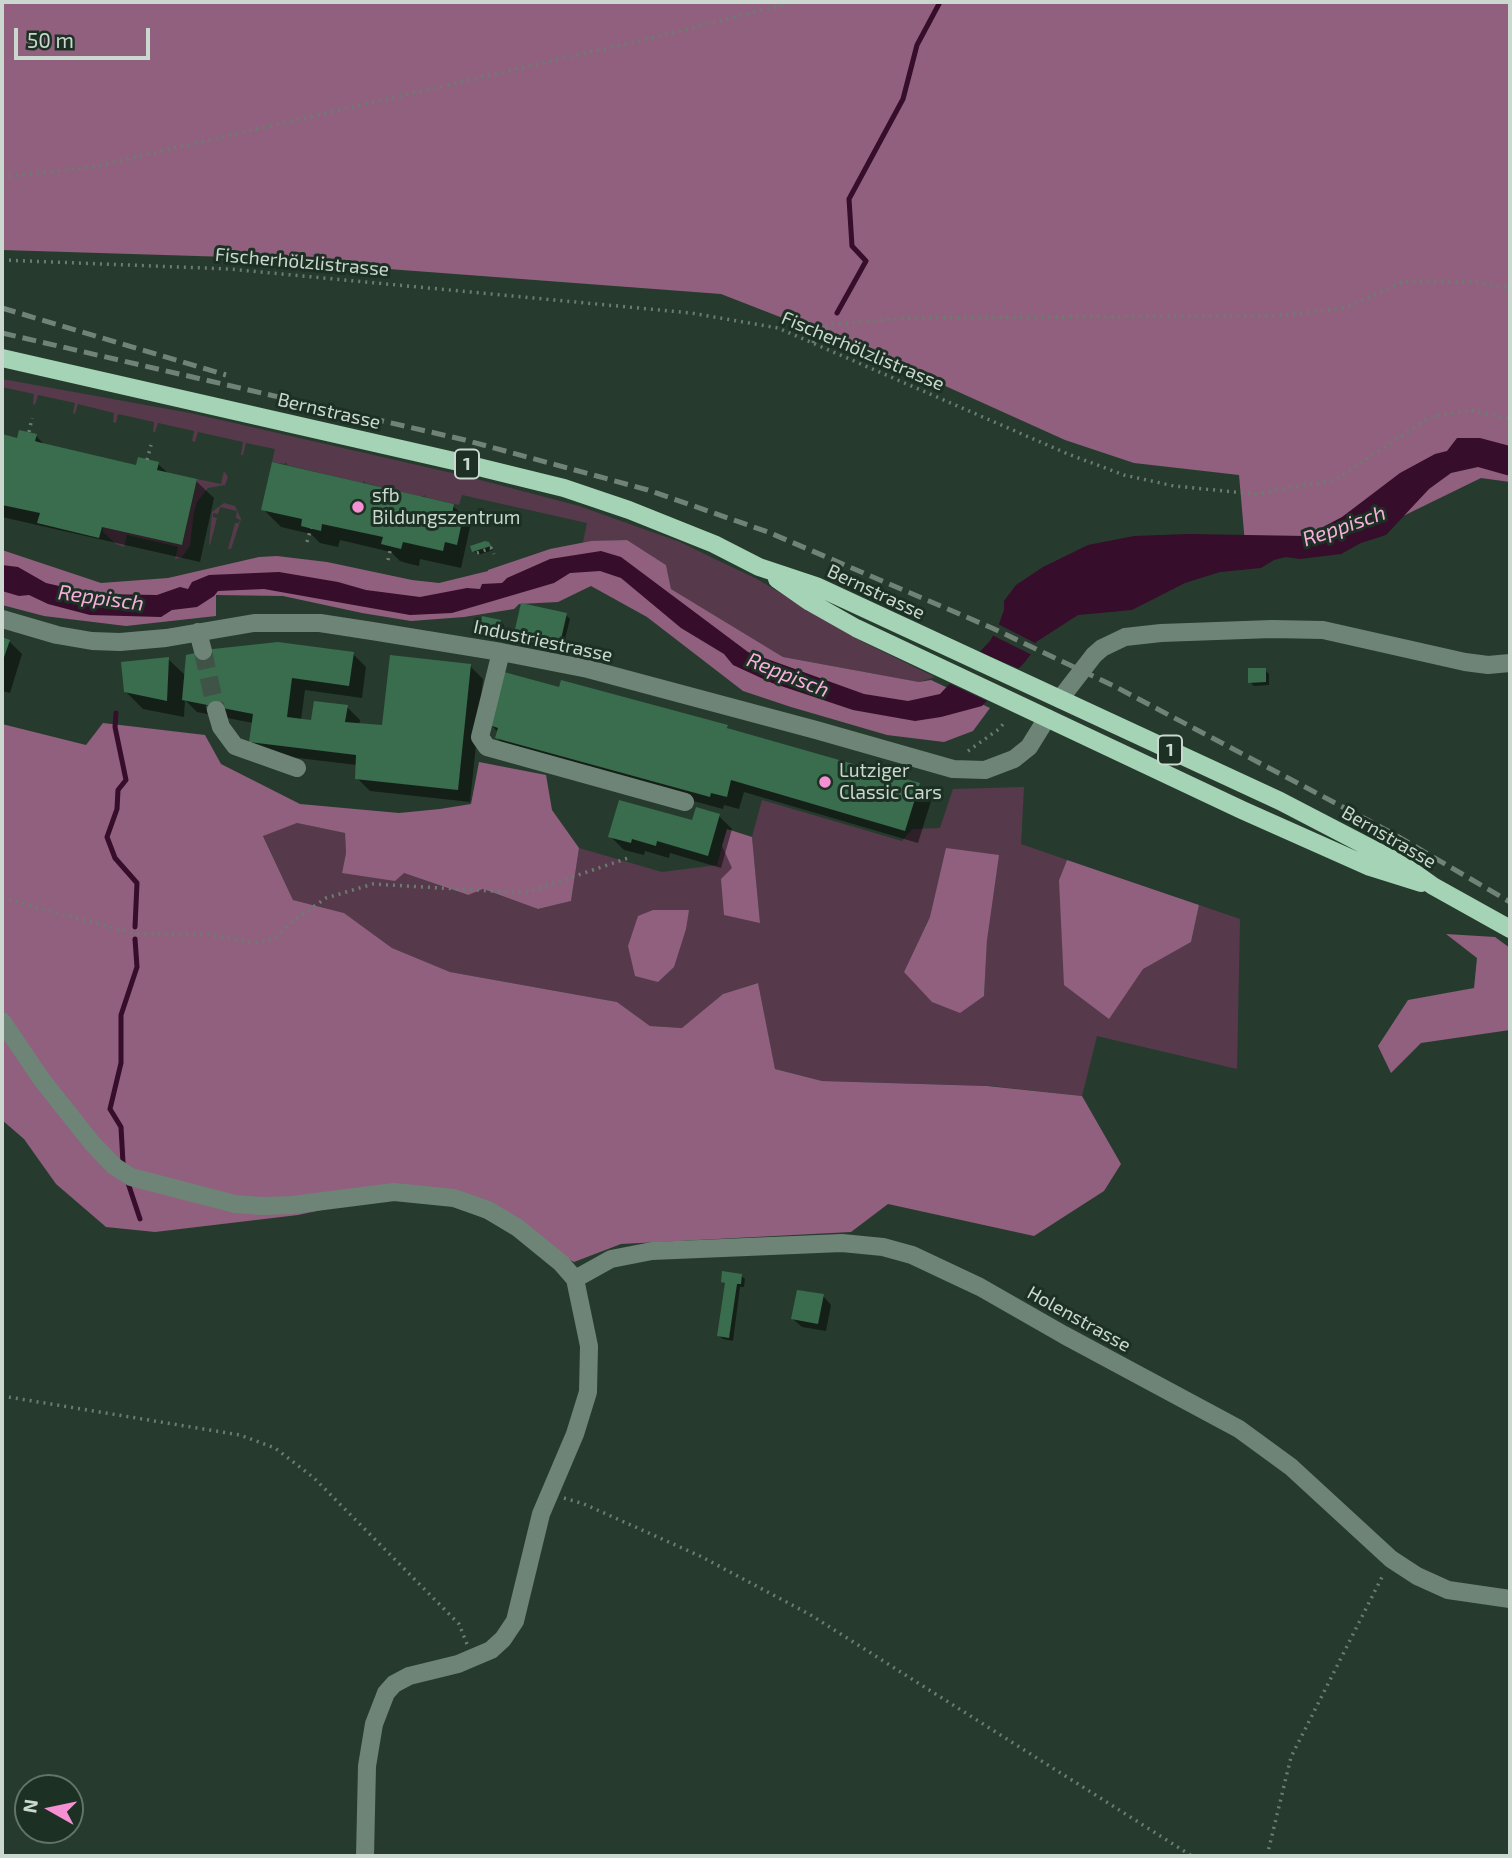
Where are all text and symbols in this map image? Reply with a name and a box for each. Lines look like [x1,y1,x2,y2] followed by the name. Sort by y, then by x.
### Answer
[18,14,154,58] scale bar
[27,27,74,52] text: 50 m
[214,243,390,281] street label: Fischerhölzlistrasse
[778,306,948,396] street label: Fischerhölzlistrasse
[275,388,383,434] street label: Bernstrasse
[455,450,479,478] road number: 1
[372,485,520,529] place label: sfb Bildungszentrum
[350,499,366,515] marker: sfb Bildungszentrum
[1299,500,1389,552] water label: Reppisch
[824,559,928,625] street label: Bernstrasse
[56,580,146,616] water label: Reppisch
[471,615,615,667] street label: Industriestrasse
[743,647,833,703] water label: Reppisch
[1158,736,1182,764] road number: 1
[839,760,942,804] place label: Lutziger Classic Cars
[817,774,833,790] marker: Lutziger Classic Cars
[1338,801,1440,873] street label: Bernstrasse
[1023,1281,1135,1357] street label: Holenstrasse
[14,1774,84,1844] north arrow
[17,1797,42,1815] text: N

